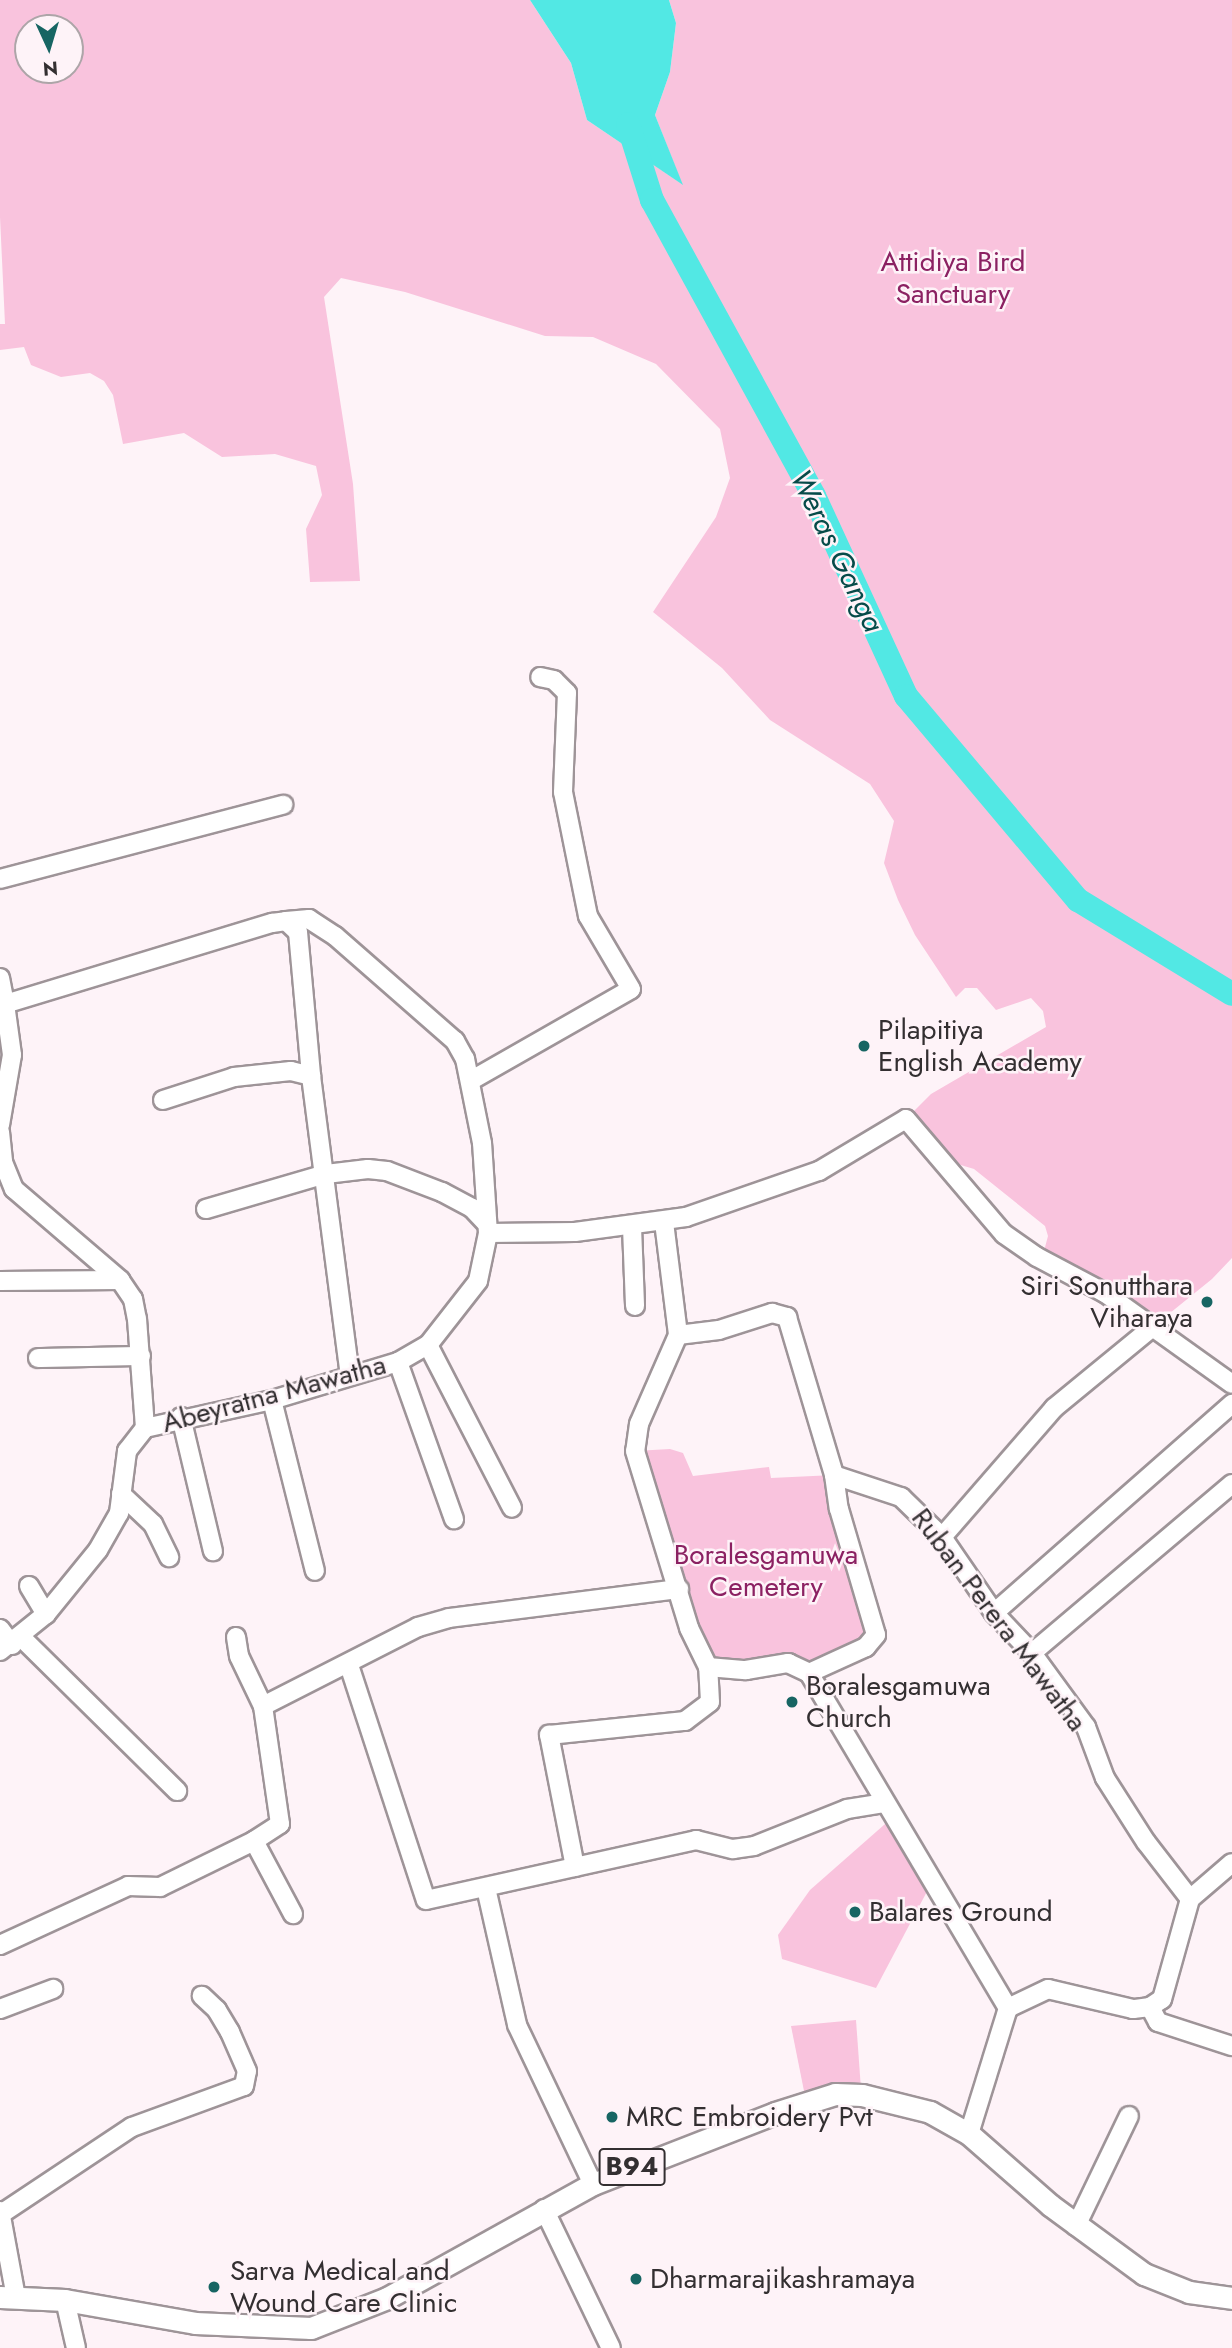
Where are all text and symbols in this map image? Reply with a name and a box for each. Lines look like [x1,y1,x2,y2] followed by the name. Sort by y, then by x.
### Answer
[14,14,84,84] north arrow
[42,54,59,82] text: N
[880,245,1026,311] park label: Attidiya Bird Sanctuary
[782,464,892,638] water label: Weras Ganga
[878,1013,1082,1079] place label: Pilapitiya English Academy
[856,1038,872,1054] marker: Pilapitiya English Academy
[1020,1269,1193,1335] place label: Siri Sonutthara Viharaya
[1199,1294,1215,1310] marker: Siri Sonutthara Viharaya
[158,1348,390,1440] street label: Abeyratna Mawatha
[904,1502,1094,1738] street label: Ruban Perera Mawatha
[674,1538,858,1604] park label: Boralesgamuwa Cemetery
[806,1669,991,1735] place label: Boralesgamuwa Church
[784,1694,800,1710] marker: Boralesgamuwa Church
[869,1895,1053,1929] place label: Balares Ground
[847,1904,863,1920] marker: Balares Ground
[626,2100,873,2134] place label: MRC Embroidery Pvt
[604,2109,620,2125] marker: MRC Embroidery Pvt
[597,2144,667,2190] road number: B94
[230,2254,457,2320] place label: Sarva Medical and Wound Care Clinic
[650,2262,915,2296] place label: Dharmarajikashramaya
[628,2271,644,2287] marker: Dharmarajikashramaya
[204,2277,224,2297] marker: Sarva Medical and Wound Care Clinic

